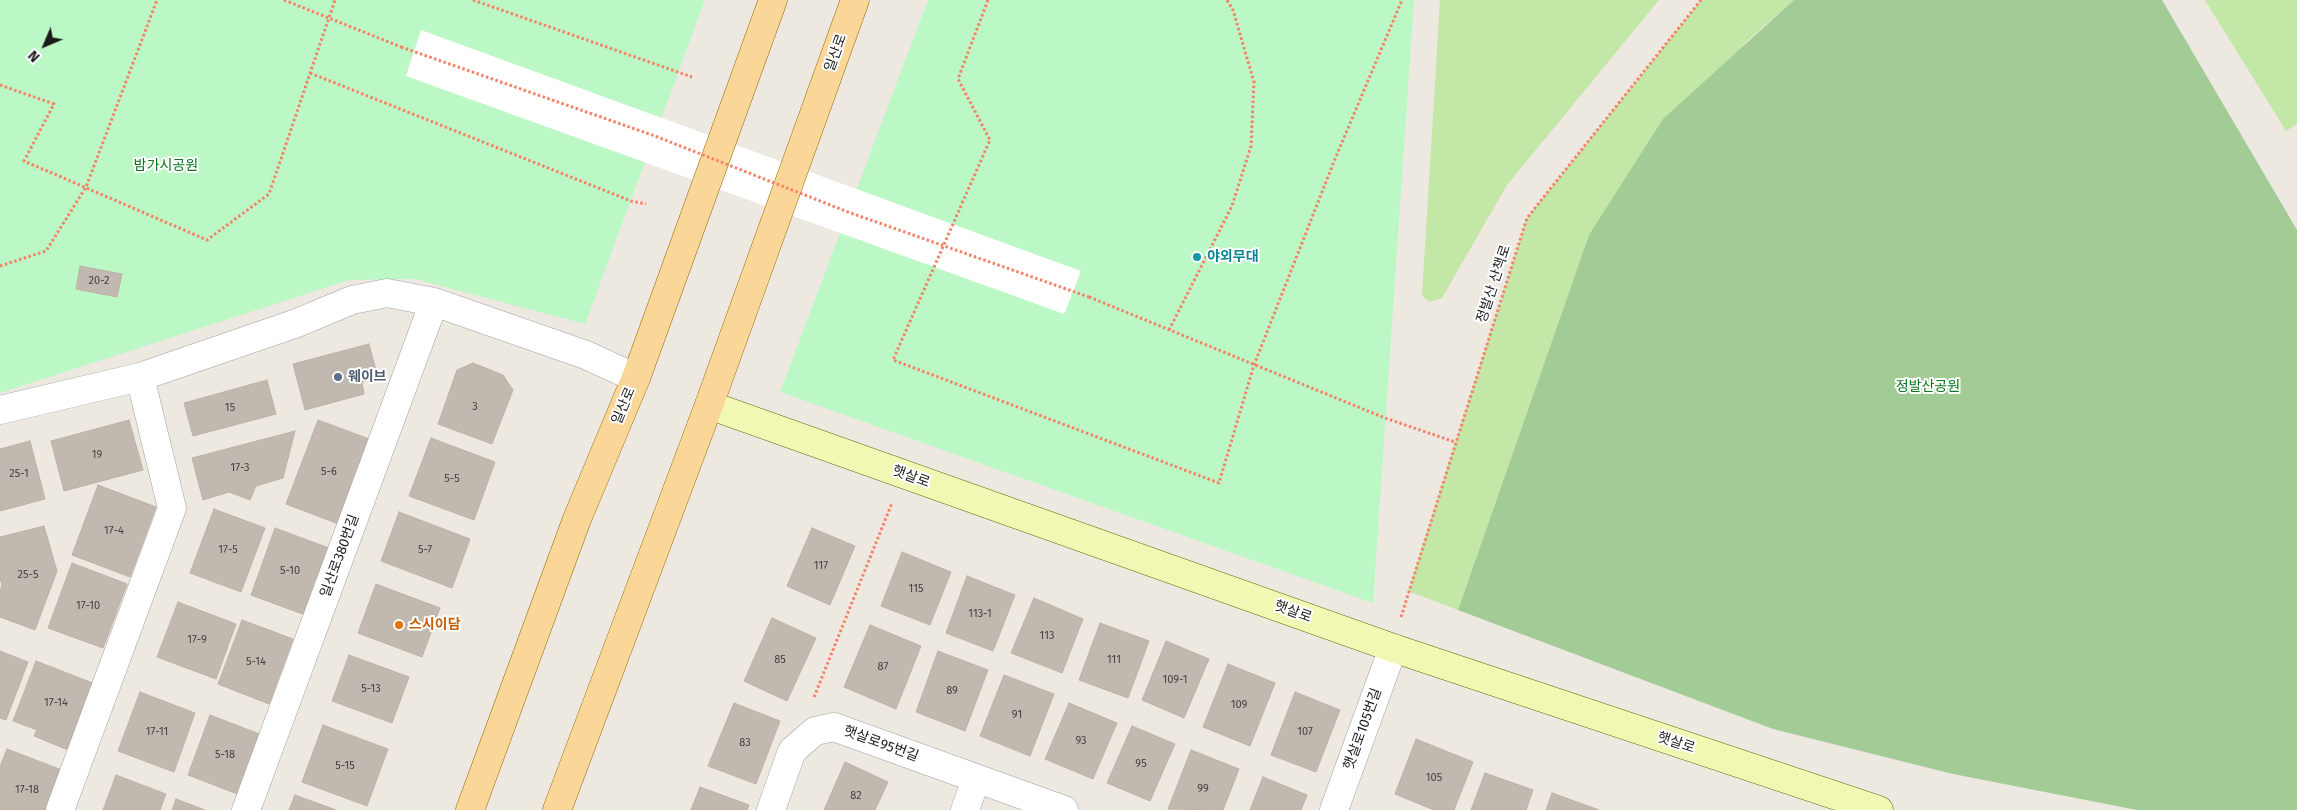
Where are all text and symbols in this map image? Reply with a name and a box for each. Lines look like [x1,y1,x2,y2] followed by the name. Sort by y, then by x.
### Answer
[20,20,70,70] north arrow
[821,32,851,74] street label: 일산로
[25,47,43,65] text: N
[134,158,198,174] park label: 밤가시공원
[1473,243,1515,325] street label: 정발산 산책로
[1207,249,1259,265] place label: 야외무대
[1191,251,1203,263] marker: 야외무대
[89,274,109,288] house number: 20-2
[348,369,387,385] place label: 웨이브
[332,371,344,383] marker: 웨이브
[1896,379,1960,395] park label: 정발산공원
[609,385,639,427] street label: 일산로
[472,400,478,414] house number: 3
[225,401,235,415] house number: 15
[92,448,102,462] house number: 19
[231,461,249,475] house number: 17-3
[890,462,932,492] street label: 햇살로
[321,465,337,479] house number: 5-6
[9,467,29,481] house number: 25-1
[444,472,460,486] house number: 5-5
[317,512,363,600] street label: 일산로380번길
[104,524,124,538] house number: 17-4
[218,543,238,557] house number: 17-5
[418,543,432,557] house number: 5-7
[814,559,828,573] house number: 117
[280,564,300,578] house number: 5-10
[18,568,38,582] house number: 25-5
[909,582,923,596] house number: 115
[1272,597,1314,627] street label: 햇살로
[76,599,100,613] house number: 17-10
[968,607,992,621] house number: 113-1
[409,617,461,633] place label: 스시이담
[393,619,405,631] marker: 스시이담
[1040,629,1054,643] house number: 113
[187,633,207,647] house number: 17-9
[774,653,786,667] house number: 85
[1107,653,1121,667] house number: 111
[246,655,266,669] house number: 5-14
[878,660,888,674] house number: 87
[1163,673,1187,687] house number: 109-1
[361,682,381,696] house number: 5-13
[946,684,958,698] house number: 89
[1341,686,1385,772] street label: 햇살로105번길
[44,696,68,710] house number: 17-14
[1231,698,1247,712] house number: 109
[1012,708,1022,722] house number: 91
[841,723,921,765] street label: 햇살로95번길
[146,725,168,739] house number: 17-11
[1297,725,1313,739] house number: 107
[1655,729,1697,757] street label: 햇살로
[1075,734,1087,748] house number: 93
[739,736,751,750] house number: 83
[215,748,235,762] house number: 5-18
[1135,757,1147,771] house number: 95
[335,759,355,773] house number: 5-15
[1426,771,1442,785] house number: 105
[1197,782,1209,796] house number: 99
[15,783,39,797] house number: 17-18
[850,789,862,803] house number: 82

